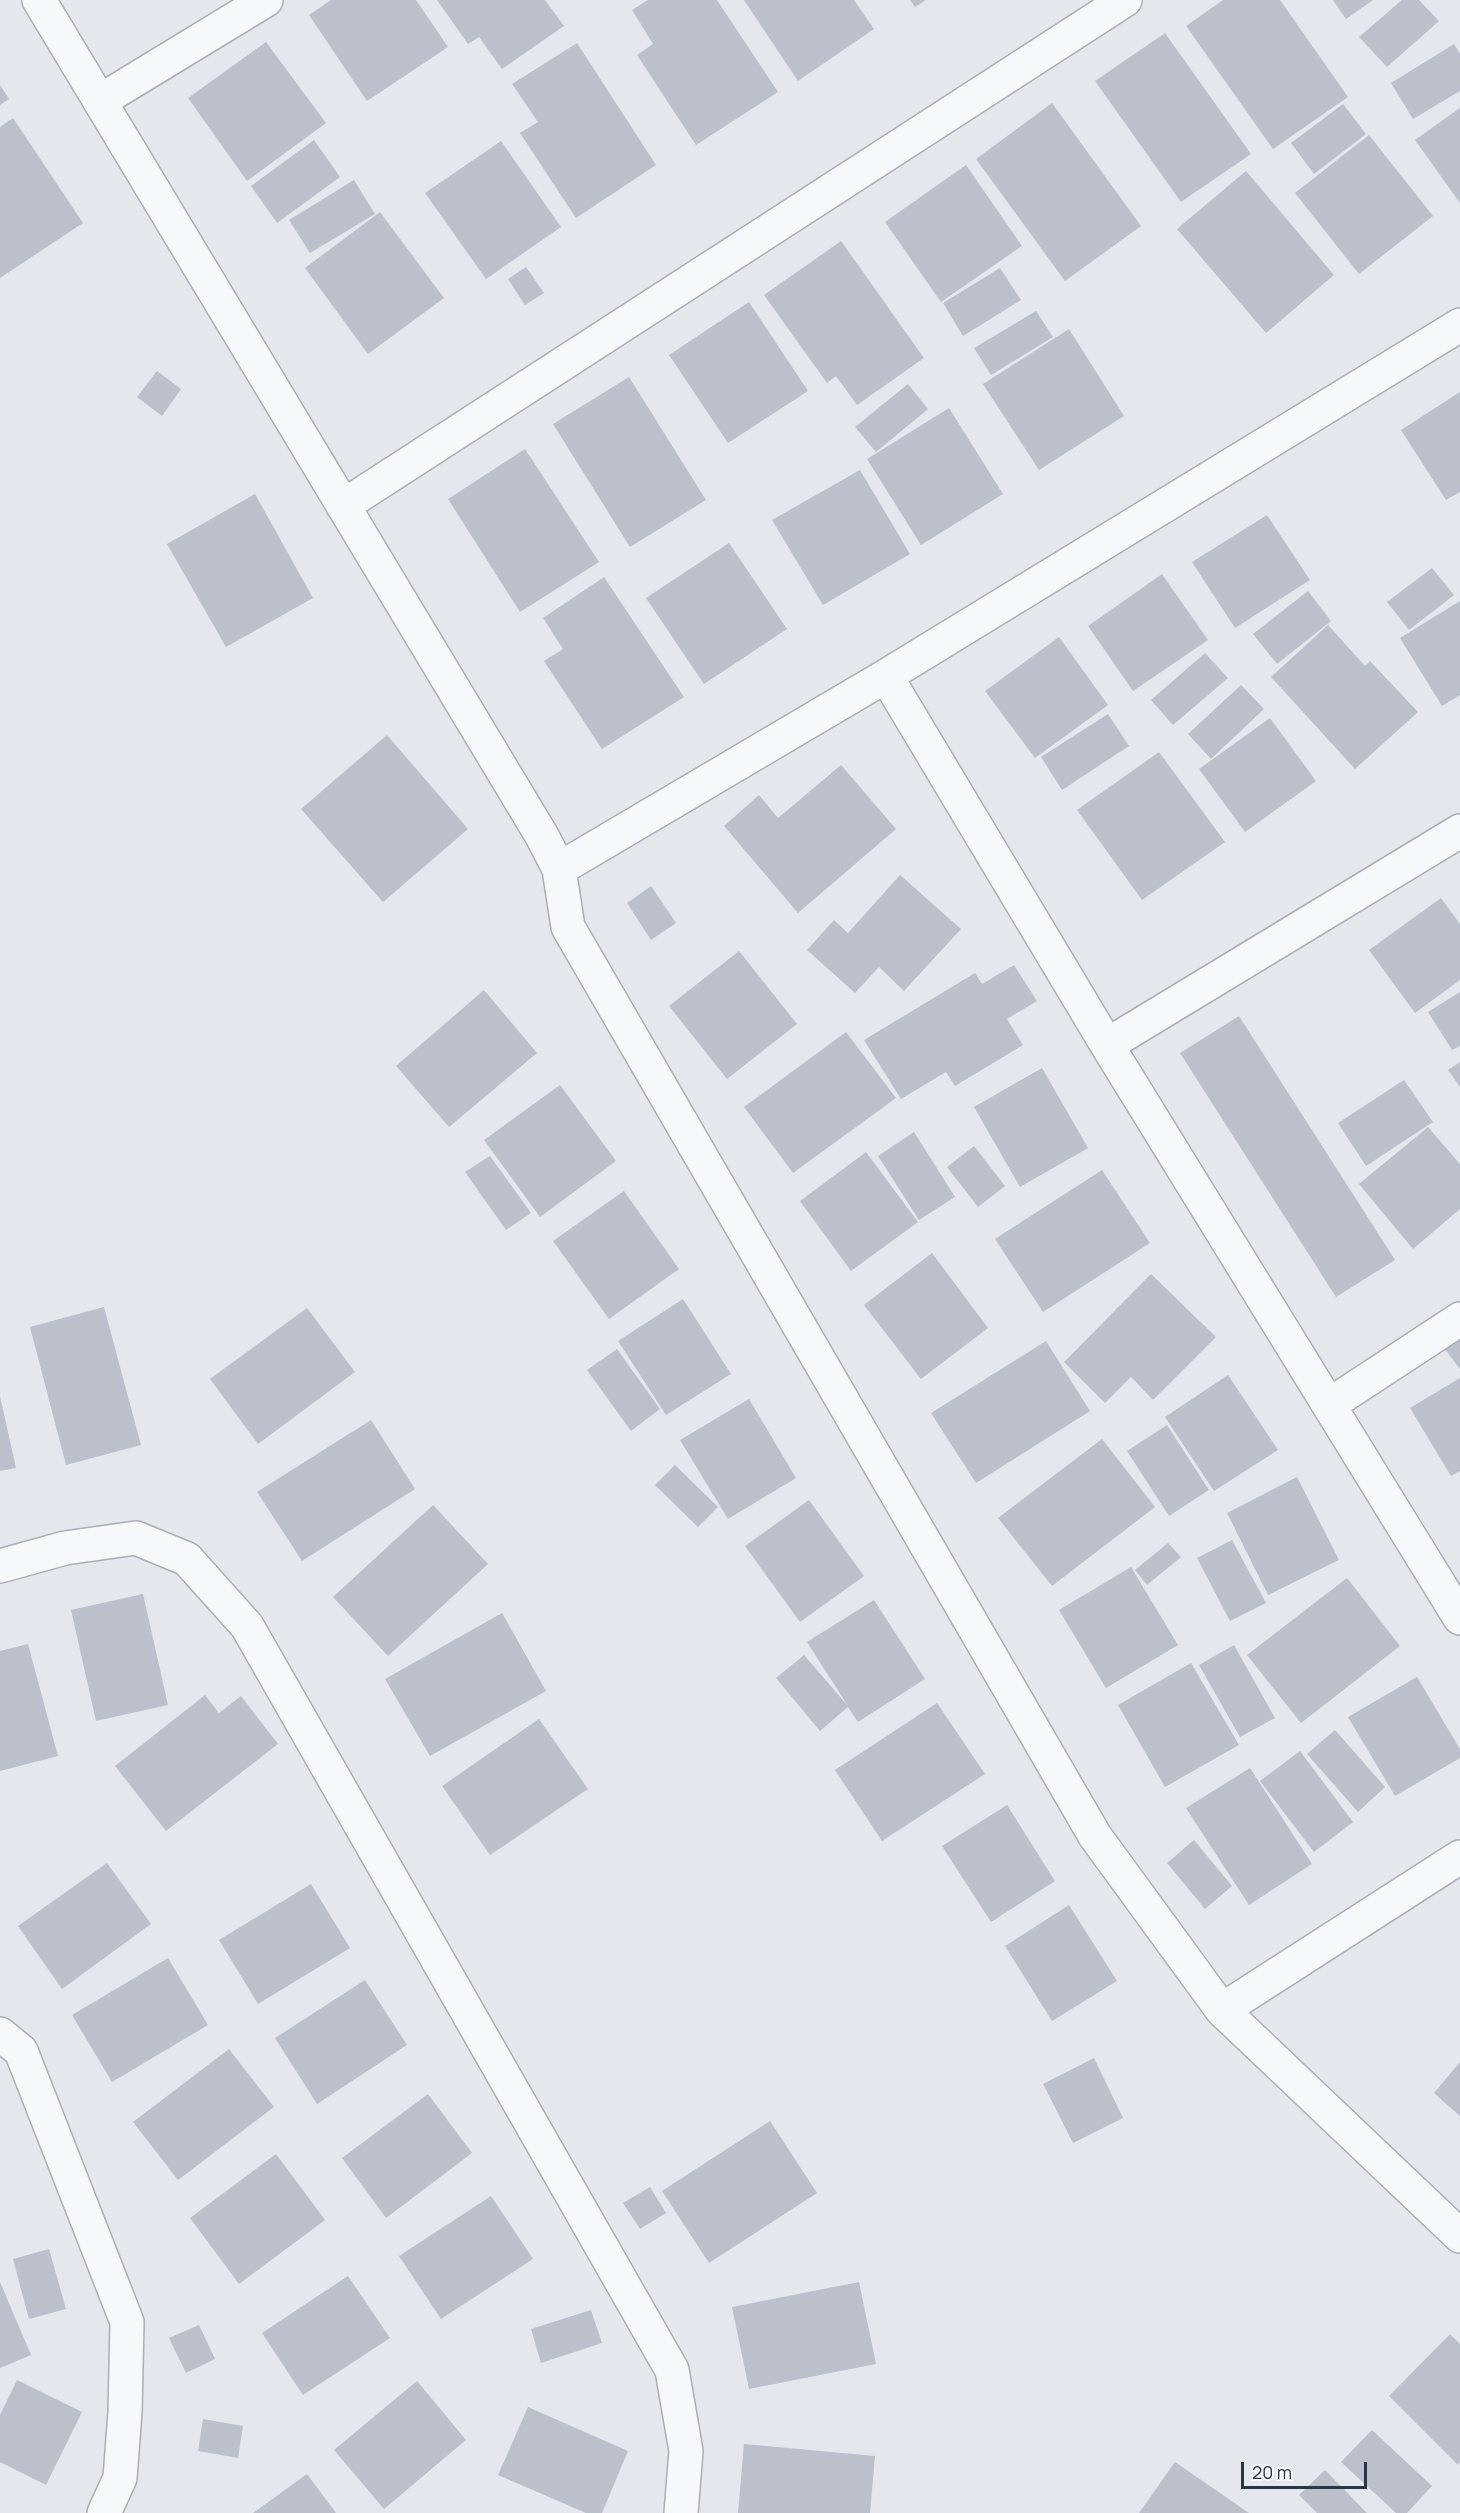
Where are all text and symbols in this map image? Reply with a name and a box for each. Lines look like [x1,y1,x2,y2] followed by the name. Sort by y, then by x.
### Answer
[1244,2450,1370,2488] scale bar
[1252,2460,1292,2484] text: 20 m

